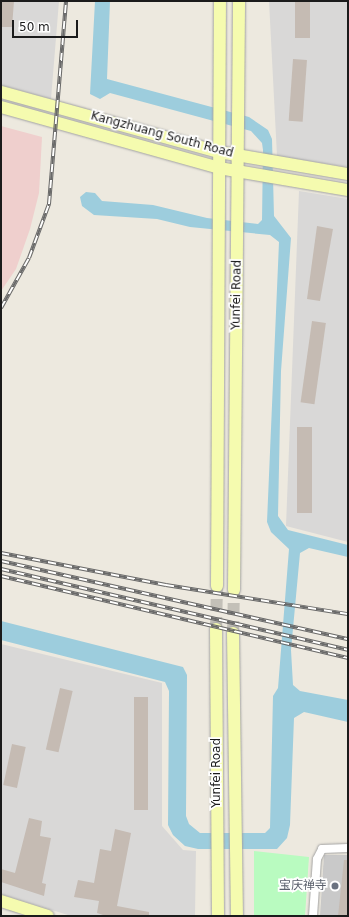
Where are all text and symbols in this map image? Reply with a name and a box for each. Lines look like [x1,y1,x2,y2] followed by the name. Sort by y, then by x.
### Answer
[14,12,80,38] scale bar
[19,20,50,34] text: 50 m
[89,109,235,161] street label: Kangzhuang South Road
[229,260,245,330] street label: Yunfei Road
[210,738,224,808] street label: Yunfei Road
[279,879,327,893] place label: 宝庆禅寺
[330,881,340,891] marker: 宝庆禅寺

